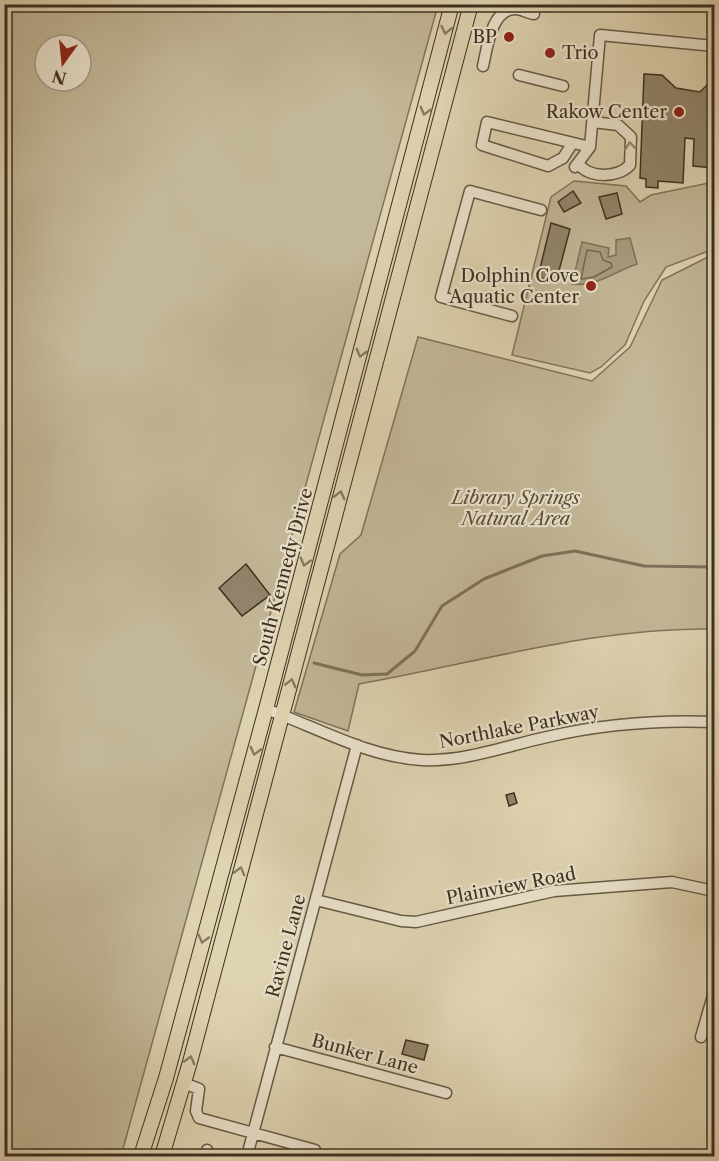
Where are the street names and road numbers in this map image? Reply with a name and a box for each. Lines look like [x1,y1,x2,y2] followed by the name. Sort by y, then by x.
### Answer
[249,486,317,668] street label: South Kennedy Drive
[437,701,602,753] street label: Northlake Parkway
[444,863,578,909] street label: Plainview Road
[262,892,310,1000] street label: Ravine Lane
[309,1029,421,1079] street label: Bunker Lane

